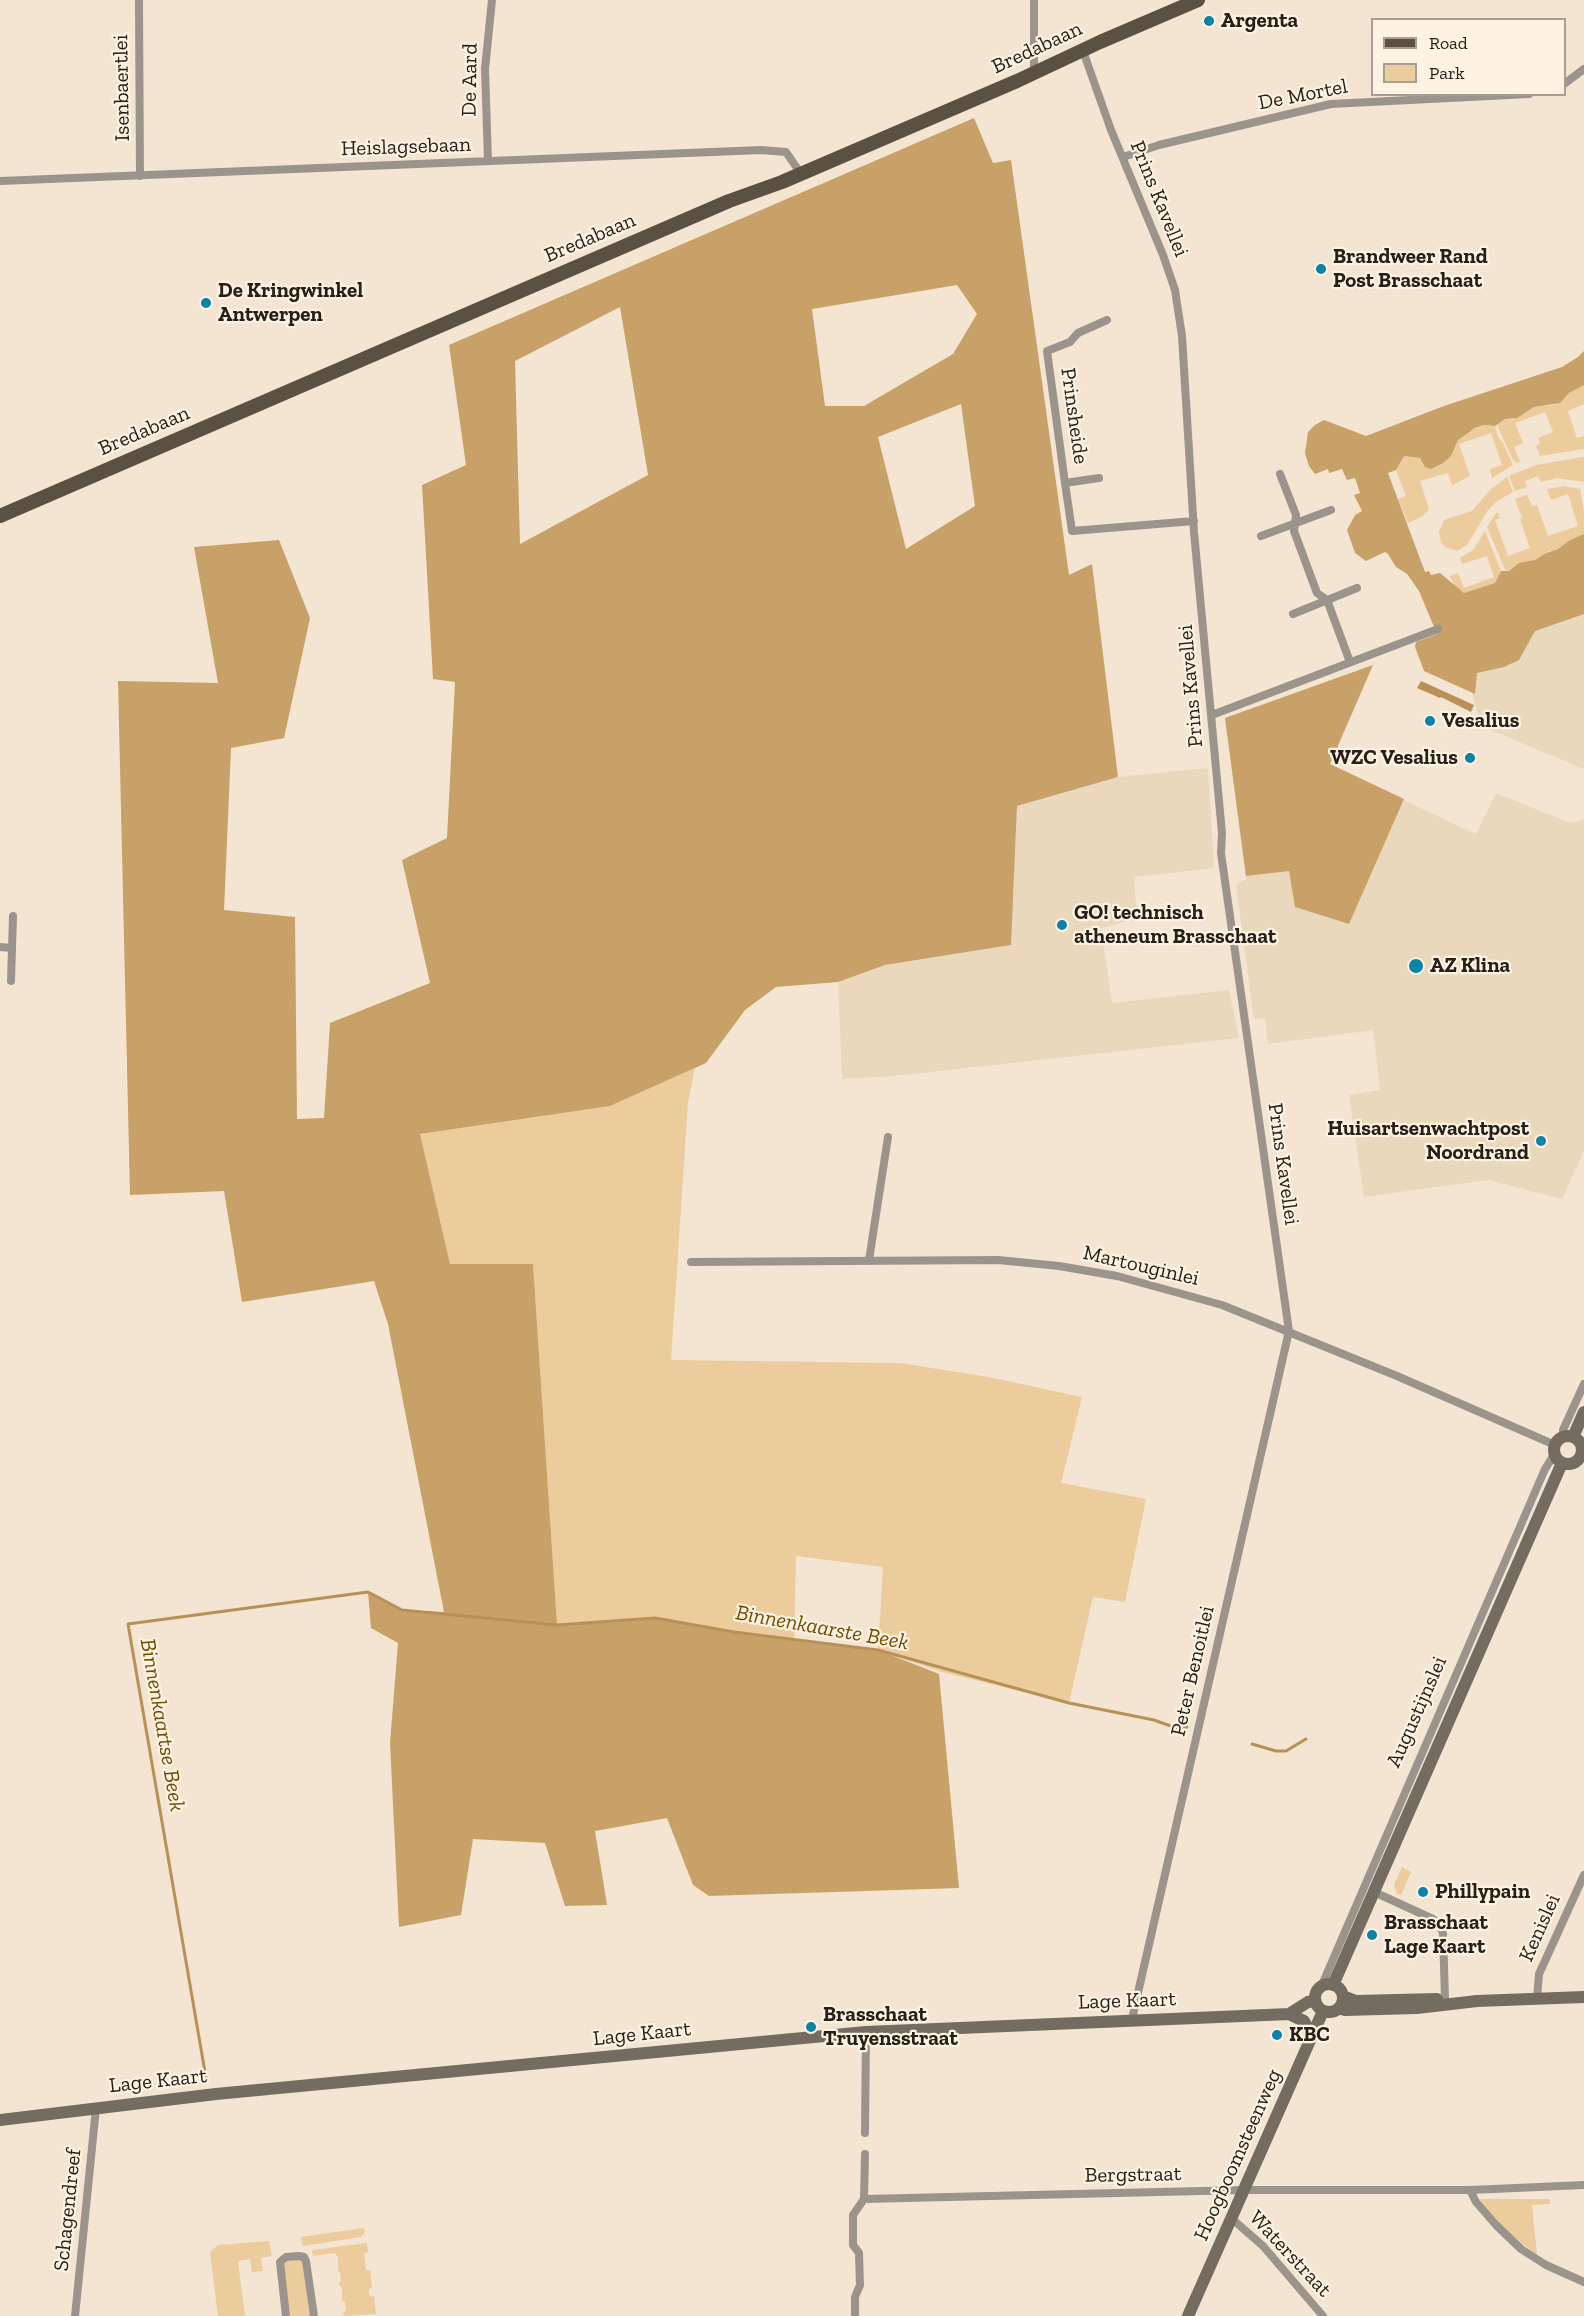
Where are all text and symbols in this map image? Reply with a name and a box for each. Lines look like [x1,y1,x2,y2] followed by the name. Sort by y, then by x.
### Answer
[1221,8,1298,34] place label: Argenta
[1202,14,1216,28] marker: Argenta
[988,16,1086,80] street label: Bredabaan
[1371,18,1566,96] legend
[1429,32,1468,54] text: Road
[108,34,136,142] street label: Isenbaertlei
[457,43,483,117] street label: De Aard
[1429,62,1465,84] text: Park
[1256,74,1350,116] street label: De Mortel
[341,132,471,162] street label: Heislagsebaan
[1124,137,1194,261] street label: Prins Kavellei
[541,208,639,268] street label: Bredabaan
[1333,244,1488,294] place label: Brandweer Rand Post Brasschaat
[1314,262,1328,276] marker: Brandweer Rand Post Brasschaat
[218,278,363,328] place label: De Kringwinkel Antwerpen
[199,296,213,310] marker: De Kringwinkel Antwerpen
[1055,366,1093,466] street label: Prinsheide
[95,401,193,461] street label: Bredabaan
[1173,624,1209,748] street label: Prins Kavellei
[1442,708,1519,734] place label: Vesalius
[1423,714,1437,728] marker: Vesalius
[1330,745,1458,771] place label: WZC Vesalius
[1463,751,1477,765] marker: WZC Vesalius
[1074,900,1276,950] place label: GO! technisch atheneum Brasschaat
[1055,918,1069,932] marker: GO! technisch atheneum Brasschaat
[1430,953,1510,979] place label: AZ Klina
[1407,957,1425,975] marker: AZ Klina
[1262,1101,1304,1227] street label: Prins Kavellei
[1327,1116,1529,1166] place label: Huisartsenwachtpost Noordrand
[1534,1134,1548,1148] marker: Huisartsenwachtpost Noordrand
[1080,1240,1202,1292] street label: Martouginlei
[734,1600,910,1656] water label: Binnenkaarste Beek
[1166,1603,1220,1739] street label: Peter Benoitlei
[134,1637,190,1813] water label: Binnenkaartse Beek
[1381,1652,1453,1772] street label: Augustijnslei
[1435,1879,1530,1905] place label: Phillypain
[1416,1885,1430,1899] marker: Phillypain
[1514,1890,1566,1966] street label: Kenislei
[1384,1910,1488,1960] place label: Brasschaat Lage Kaart
[1365,1928,1379,1942] marker: Brasschaat Lage Kaart
[1078,1987,1176,2015] street label: Lage Kaart
[823,2002,958,2052] place label: Brasschaat Truyensstraat
[592,2016,692,2052] street label: Lage Kaart
[804,2020,818,2034] marker: Brasschaat Truyensstraat
[1289,2022,1330,2048] place label: KBC
[1270,2028,1284,2042] marker: KBC
[108,2063,208,2099] street label: Lage Kaart
[1189,2065,1287,2245] street label: Hoogboomsteenweg
[49,2148,87,2272] street label: Schagendreef
[1084,2162,1182,2188] street label: Bergstraat
[1244,2205,1336,2303] street label: Waterstraat

